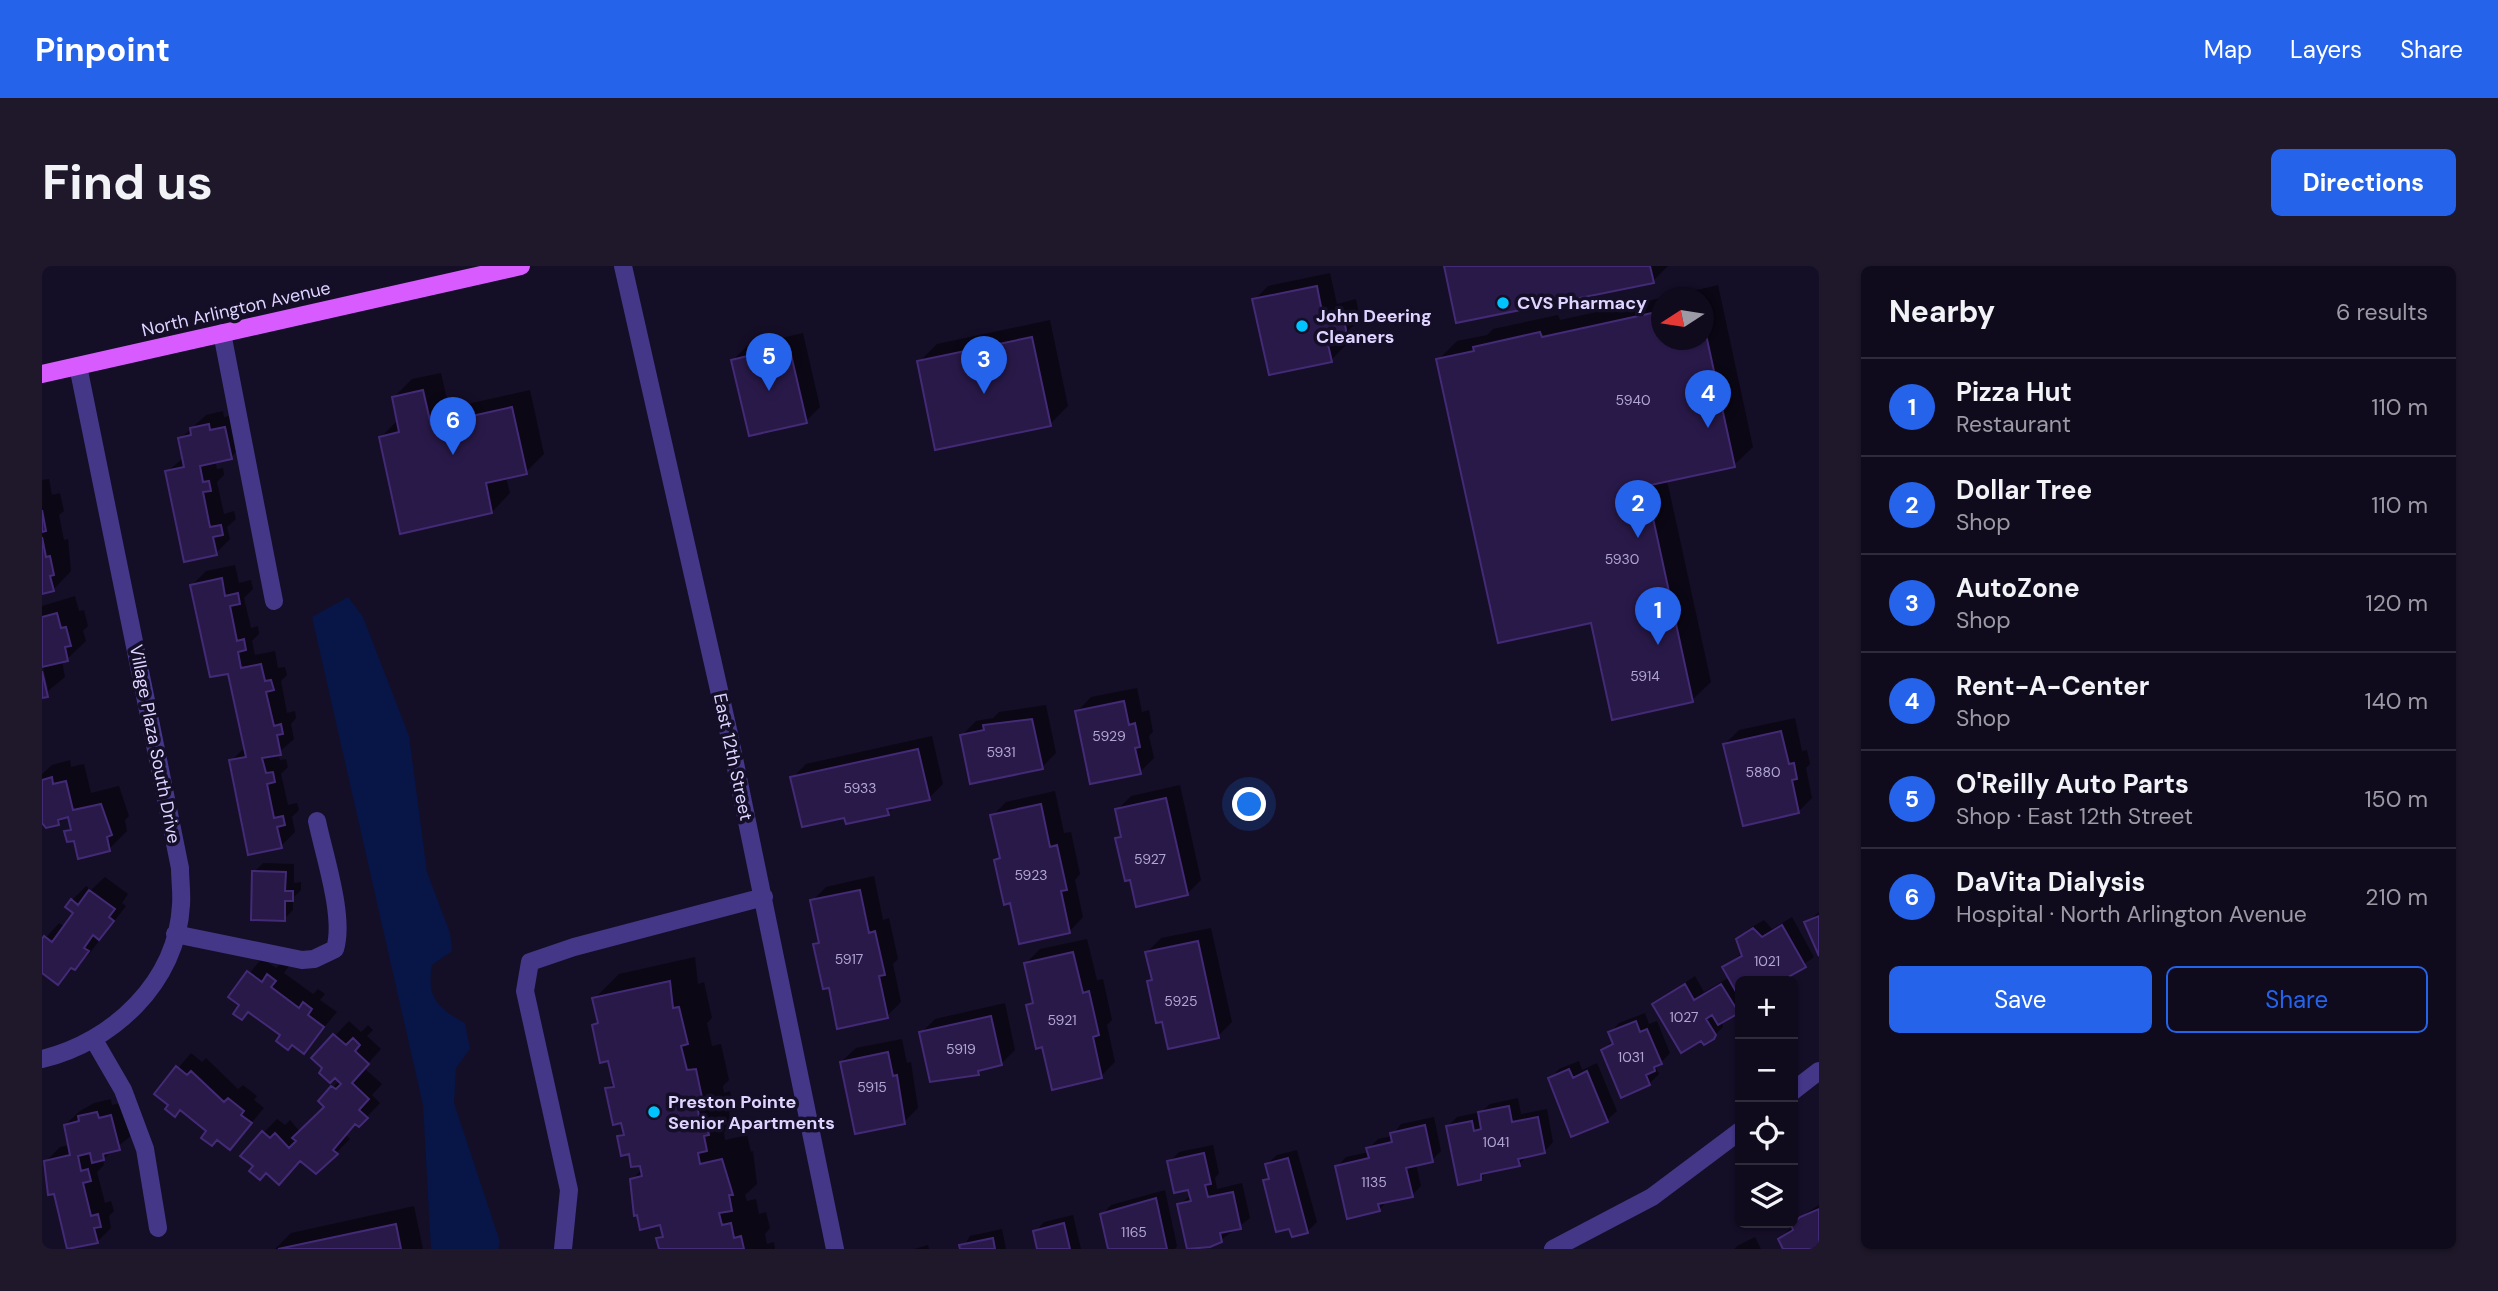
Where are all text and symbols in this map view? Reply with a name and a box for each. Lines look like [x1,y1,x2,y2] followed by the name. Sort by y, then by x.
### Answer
[35,28,170,71] text: Pinpoint
[2204,34,2252,65] text: Map
[2290,34,2362,65] text: Layers
[2400,34,2463,65] text: Share
[2271,149,2456,216] button: Directions
[42,150,213,214] text: Find us
[139,276,333,342] street label: North Arlington Avenue
[1651,287,1714,350] north arrow
[1517,291,1647,315] place label: CVS Pharmacy
[1889,292,1995,331] text: Nearby
[1495,295,1511,311] marker: CVS Pharmacy
[2336,297,2428,327] text: 6 results
[1316,304,1432,349] place label: John Deering Cleaners
[1294,318,1310,334] marker: John Deering Cleaners
[746,333,792,391] pin: 5
[961,336,1007,394] pin: 3
[1685,370,1731,428] pin: 4
[1956,375,2072,409] text: Pizza Hut
[1616,391,1651,409] house number: 5940
[1908,392,1916,422] text: 1
[2371,392,2428,422] text: 110 m
[430,397,476,455] pin: 6
[1956,409,2071,439] text: Restaurant
[1956,473,2092,507] text: Dollar Tree
[1615,480,1661,538] pin: 2
[1905,490,1919,520] text: 2
[2371,490,2428,520] text: 110 m
[1956,507,2011,537] text: Shop
[1605,550,1639,568] house number: 5930
[1956,571,2080,605] text: AutoZone
[1635,587,1681,645] pin: 1
[1905,588,1919,618] text: 3
[2365,588,2428,618] text: 120 m
[1956,605,2011,635] text: Shop
[124,642,186,846] street label: Village Plaza South Drive
[1630,667,1660,685] house number: 5914
[1956,669,2150,703] text: Rent-A-Center
[1905,686,1919,716] text: 4
[2365,686,2428,716] text: 140 m
[708,691,758,823] street label: East 12th Street
[1956,703,2011,733] text: Shop
[1092,727,1126,745] house number: 5929
[986,743,1016,761] house number: 5931
[1745,763,1781,781] house number: 5880
[1956,767,2189,801] text: O'Reilly Auto Parts
[843,779,877,797] house number: 5933
[1905,784,1919,814] text: 5
[2364,784,2428,814] text: 150 m
[1232,787,1266,821] your location
[1956,801,2193,831] text: Shop · East 12th Street
[1134,850,1166,868] house number: 5927
[1956,865,2145,899] text: DaVita Dialysis
[1014,866,1048,884] house number: 5923
[1905,882,1919,912] text: 6
[2365,882,2428,912] text: 210 m
[1956,899,2307,929] text: Hospital · North Arlington Avenue
[835,950,863,968] house number: 5917
[1754,952,1780,970] house number: 1021
[1889,966,2152,1033] button: Save
[2166,966,2428,1033] button: Share
[1735,976,1798,1228] map controls
[1735,976,1798,1039] button: +
[1164,992,1198,1010] house number: 5925
[1669,1008,1699,1026] house number: 1027
[1047,1011,1077,1029] house number: 5921
[1735,1039,1798,1102] button: −
[946,1040,976,1058] house number: 5919
[1618,1048,1644,1066] house number: 1031
[857,1078,887,1096] house number: 5915
[668,1090,835,1135] place label: Preston Pointe Senior Apartments
[1735,1102,1798,1165] button: locate
[646,1104,662,1120] marker: Preston Pointe Senior Apartments
[1483,1133,1509,1151] house number: 1041
[1735,1165,1798,1228] button: layers
[1361,1173,1387,1191] house number: 1135
[1121,1223,1147,1241] house number: 1165

